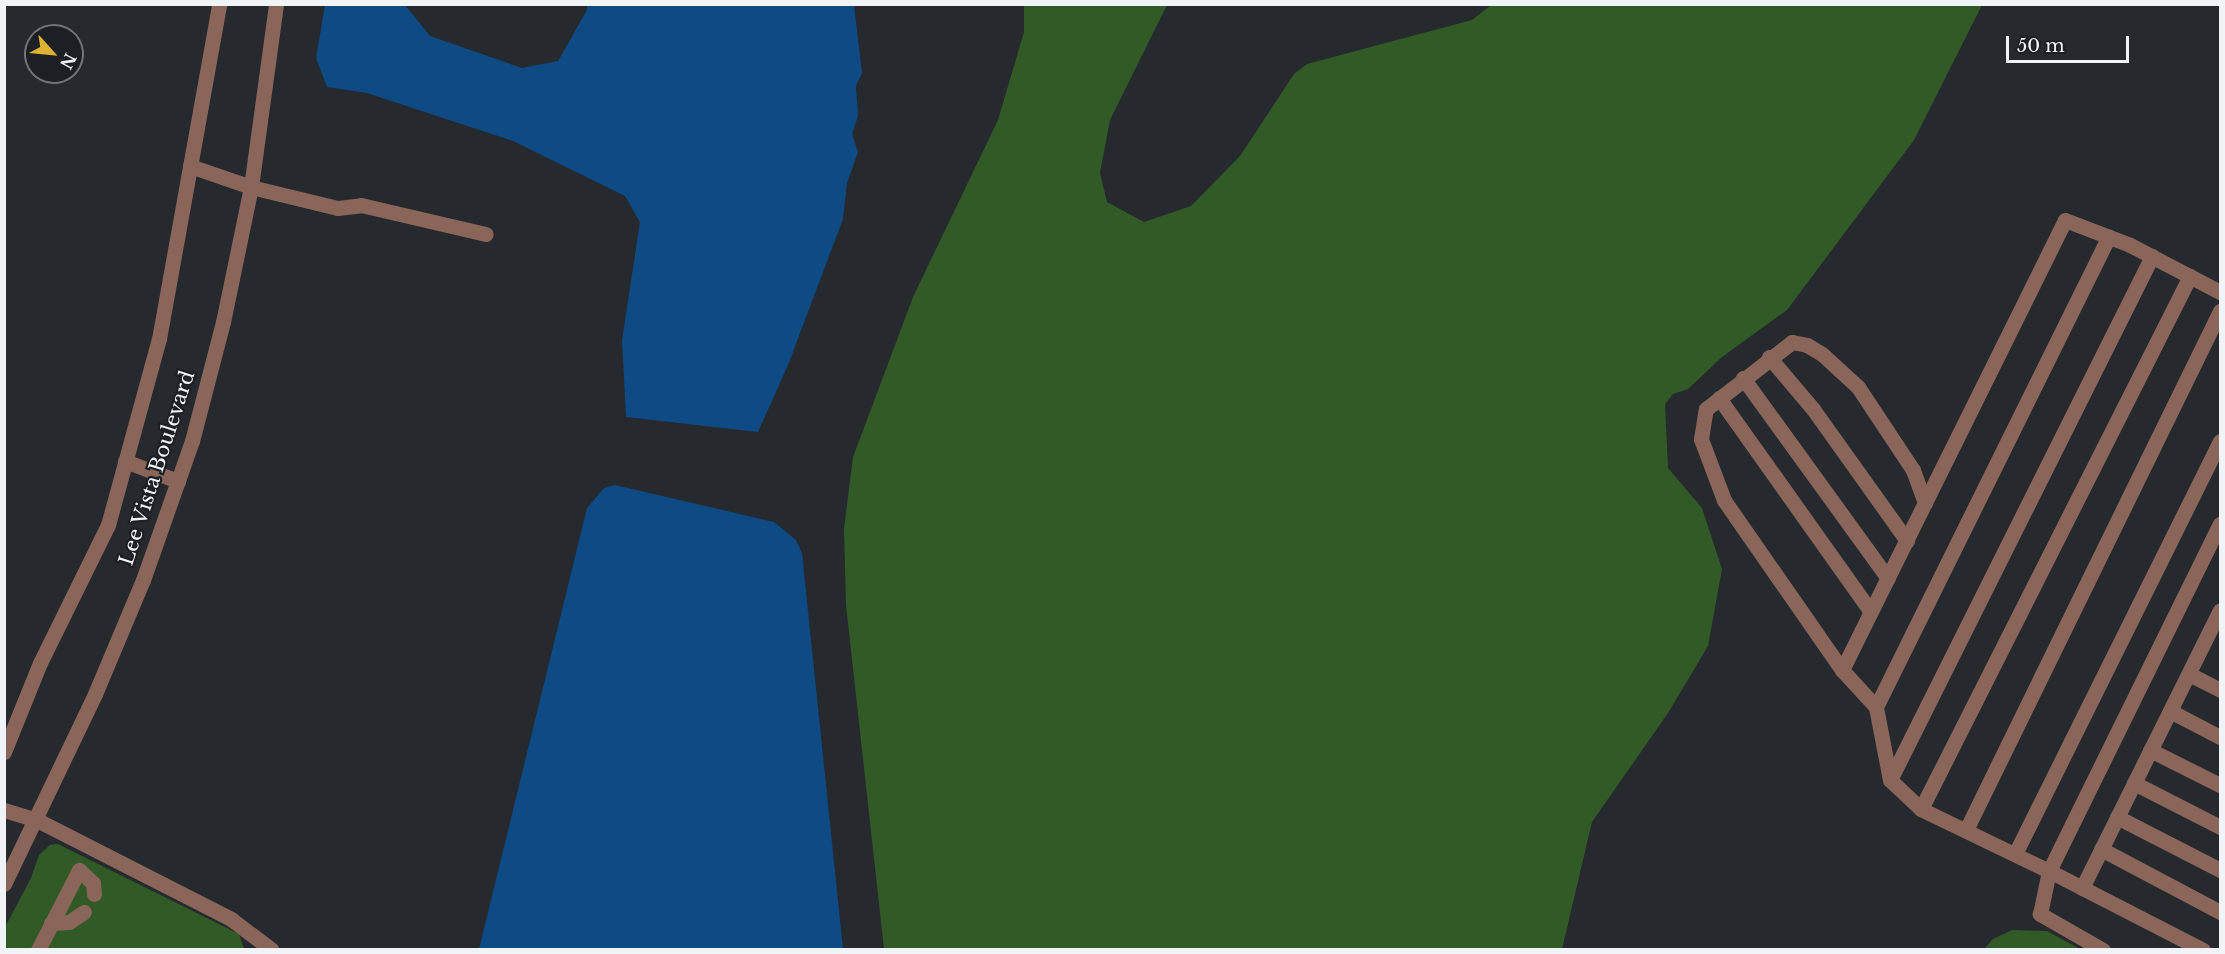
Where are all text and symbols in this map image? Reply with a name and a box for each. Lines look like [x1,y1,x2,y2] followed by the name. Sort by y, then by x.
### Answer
[24,24,84,84] north arrow
[2009,24,2132,62] scale bar
[2017,35,2065,57] text: 50 m
[56,50,81,73] text: N
[114,367,200,569] street label: Lee Vista Boulevard

